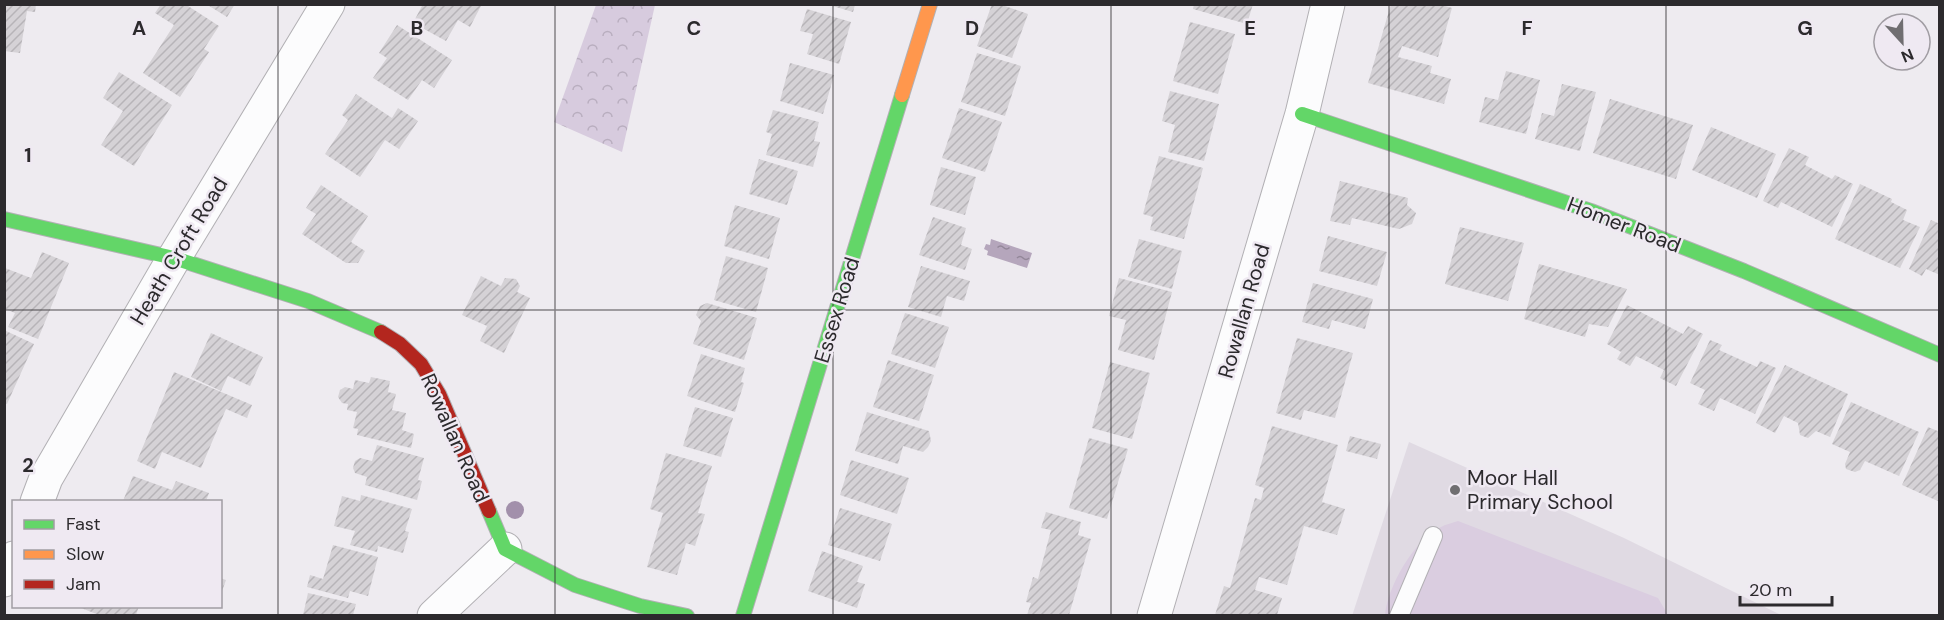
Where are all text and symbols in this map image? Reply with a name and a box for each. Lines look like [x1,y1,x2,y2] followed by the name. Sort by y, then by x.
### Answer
[1872,12,1932,72] north arrow
[132,15,146,41] text: A
[411,15,423,41] text: B
[687,15,701,41] text: C
[965,15,979,41] text: D
[1244,15,1256,41] text: E
[1521,15,1533,41] text: F
[1797,15,1813,41] text: G
[1898,44,1917,67] text: N
[24,142,32,168] text: 1
[124,172,234,330] street label: Heath Croft Road
[1563,190,1685,260] street label: Homer Road
[1211,241,1277,381] street label: Rowallan Road
[808,254,866,366] street label: Essex Road
[414,369,496,507] street label: Rowallan Road
[22,452,34,478] text: 2
[1467,464,1613,516] place label: Moor Hall Primary School
[1448,483,1462,497] marker: Moor Hall Primary School
[12,500,222,608] legend
[66,512,101,536] text: Fast
[66,542,105,566] text: Slow
[1740,569,1832,607] scale bar
[66,572,101,596] text: Jam
[1749,578,1792,602] text: 20 m

